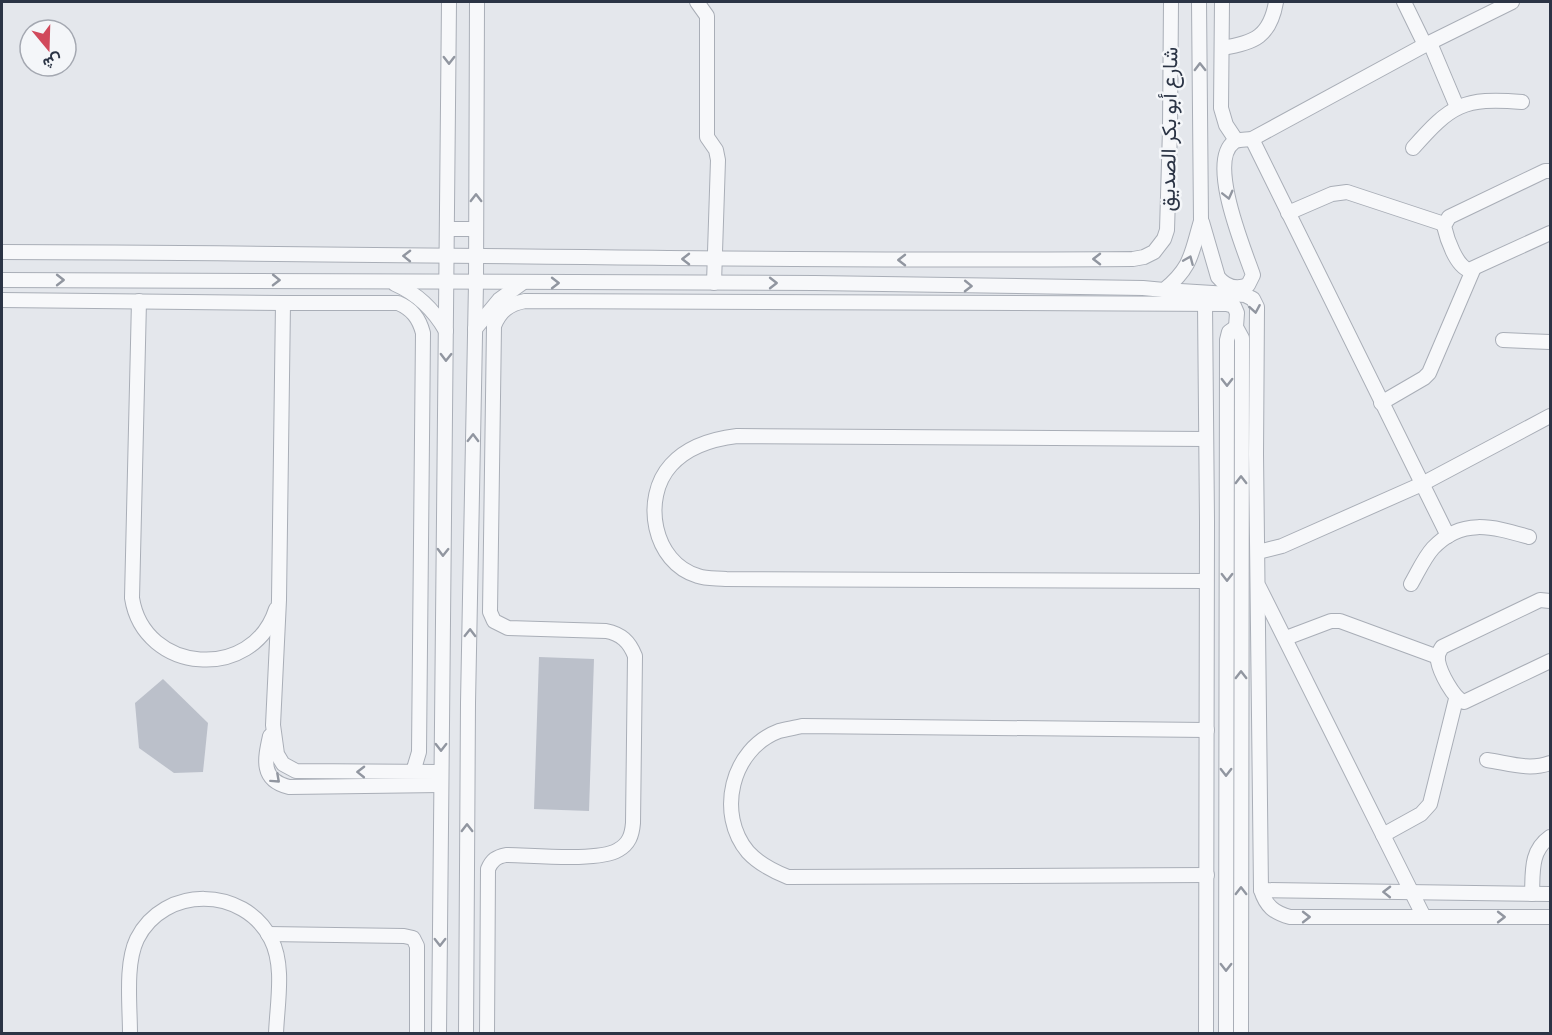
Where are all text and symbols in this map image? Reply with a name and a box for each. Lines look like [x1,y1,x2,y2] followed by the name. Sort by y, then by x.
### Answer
[18,18,78,78] north arrow
[1154,46,1184,212] street label: شارع أبو بكر الصديق
[41,50,65,75] text: ش
[443,55,455,64] one-way arrow
[1194,62,1206,71] one-way arrow
[1220,189,1233,199] one-way arrow
[470,194,482,203] one-way arrow
[402,249,411,262] one-way arrow
[681,253,690,265] one-way arrow
[1092,253,1101,265] one-way arrow
[897,254,906,266] one-way arrow
[1182,255,1194,266] one-way arrow
[55,274,64,286] one-way arrow
[271,274,280,286] one-way arrow
[550,277,559,289] one-way arrow
[768,277,777,289] one-way arrow
[963,280,972,292] one-way arrow
[1248,304,1261,314] one-way arrow
[440,352,452,361] one-way arrow
[1221,377,1233,386] one-way arrow
[467,434,479,443] one-way arrow
[1235,476,1247,485] one-way arrow
[437,547,449,556] one-way arrow
[1221,572,1233,581] one-way arrow
[463,629,476,638] one-way arrow
[1235,671,1247,680] one-way arrow
[435,742,447,751] one-way arrow
[357,766,366,778] one-way arrow
[1220,767,1232,776] one-way arrow
[269,771,280,782] one-way arrow
[461,824,473,833] one-way arrow
[1383,886,1392,898] one-way arrow
[1235,887,1247,896] one-way arrow
[1302,911,1311,923] one-way arrow
[1497,911,1506,923] one-way arrow
[434,937,446,946] one-way arrow
[1220,962,1232,971] one-way arrow

